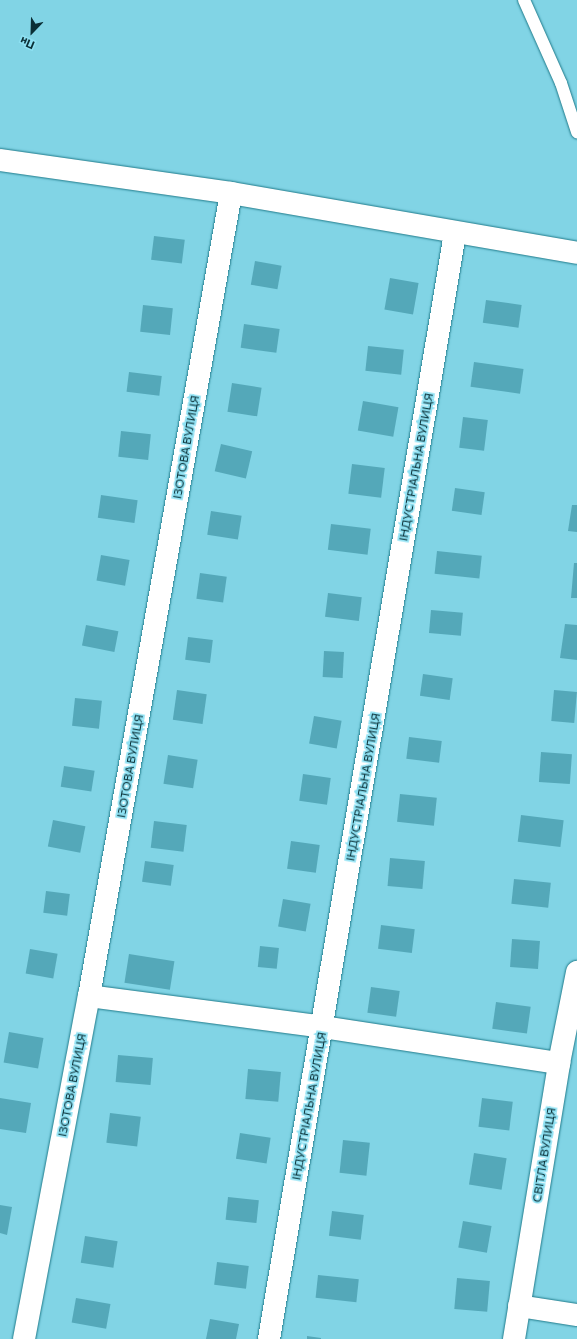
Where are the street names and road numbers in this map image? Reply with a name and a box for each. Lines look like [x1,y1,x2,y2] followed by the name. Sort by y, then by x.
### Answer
[396,392,436,542] street label: ІНДУСТРІАЛЬНА ВУЛИЦЯ
[170,394,202,500] street label: ІЗОТОВА ВУЛИЦЯ
[343,712,383,862] street label: ІНДУСТРІАЛЬНА ВУЛИЦЯ
[114,713,146,819] street label: ІЗОТОВА ВУЛИЦЯ
[289,1031,329,1181] street label: ІНДУСТРІАЛЬНА ВУЛИЦЯ
[55,1032,89,1138] street label: ІЗОТОВА ВУЛИЦЯ
[529,1107,559,1203] street label: СВІТЛА ВУЛИЦЯ

